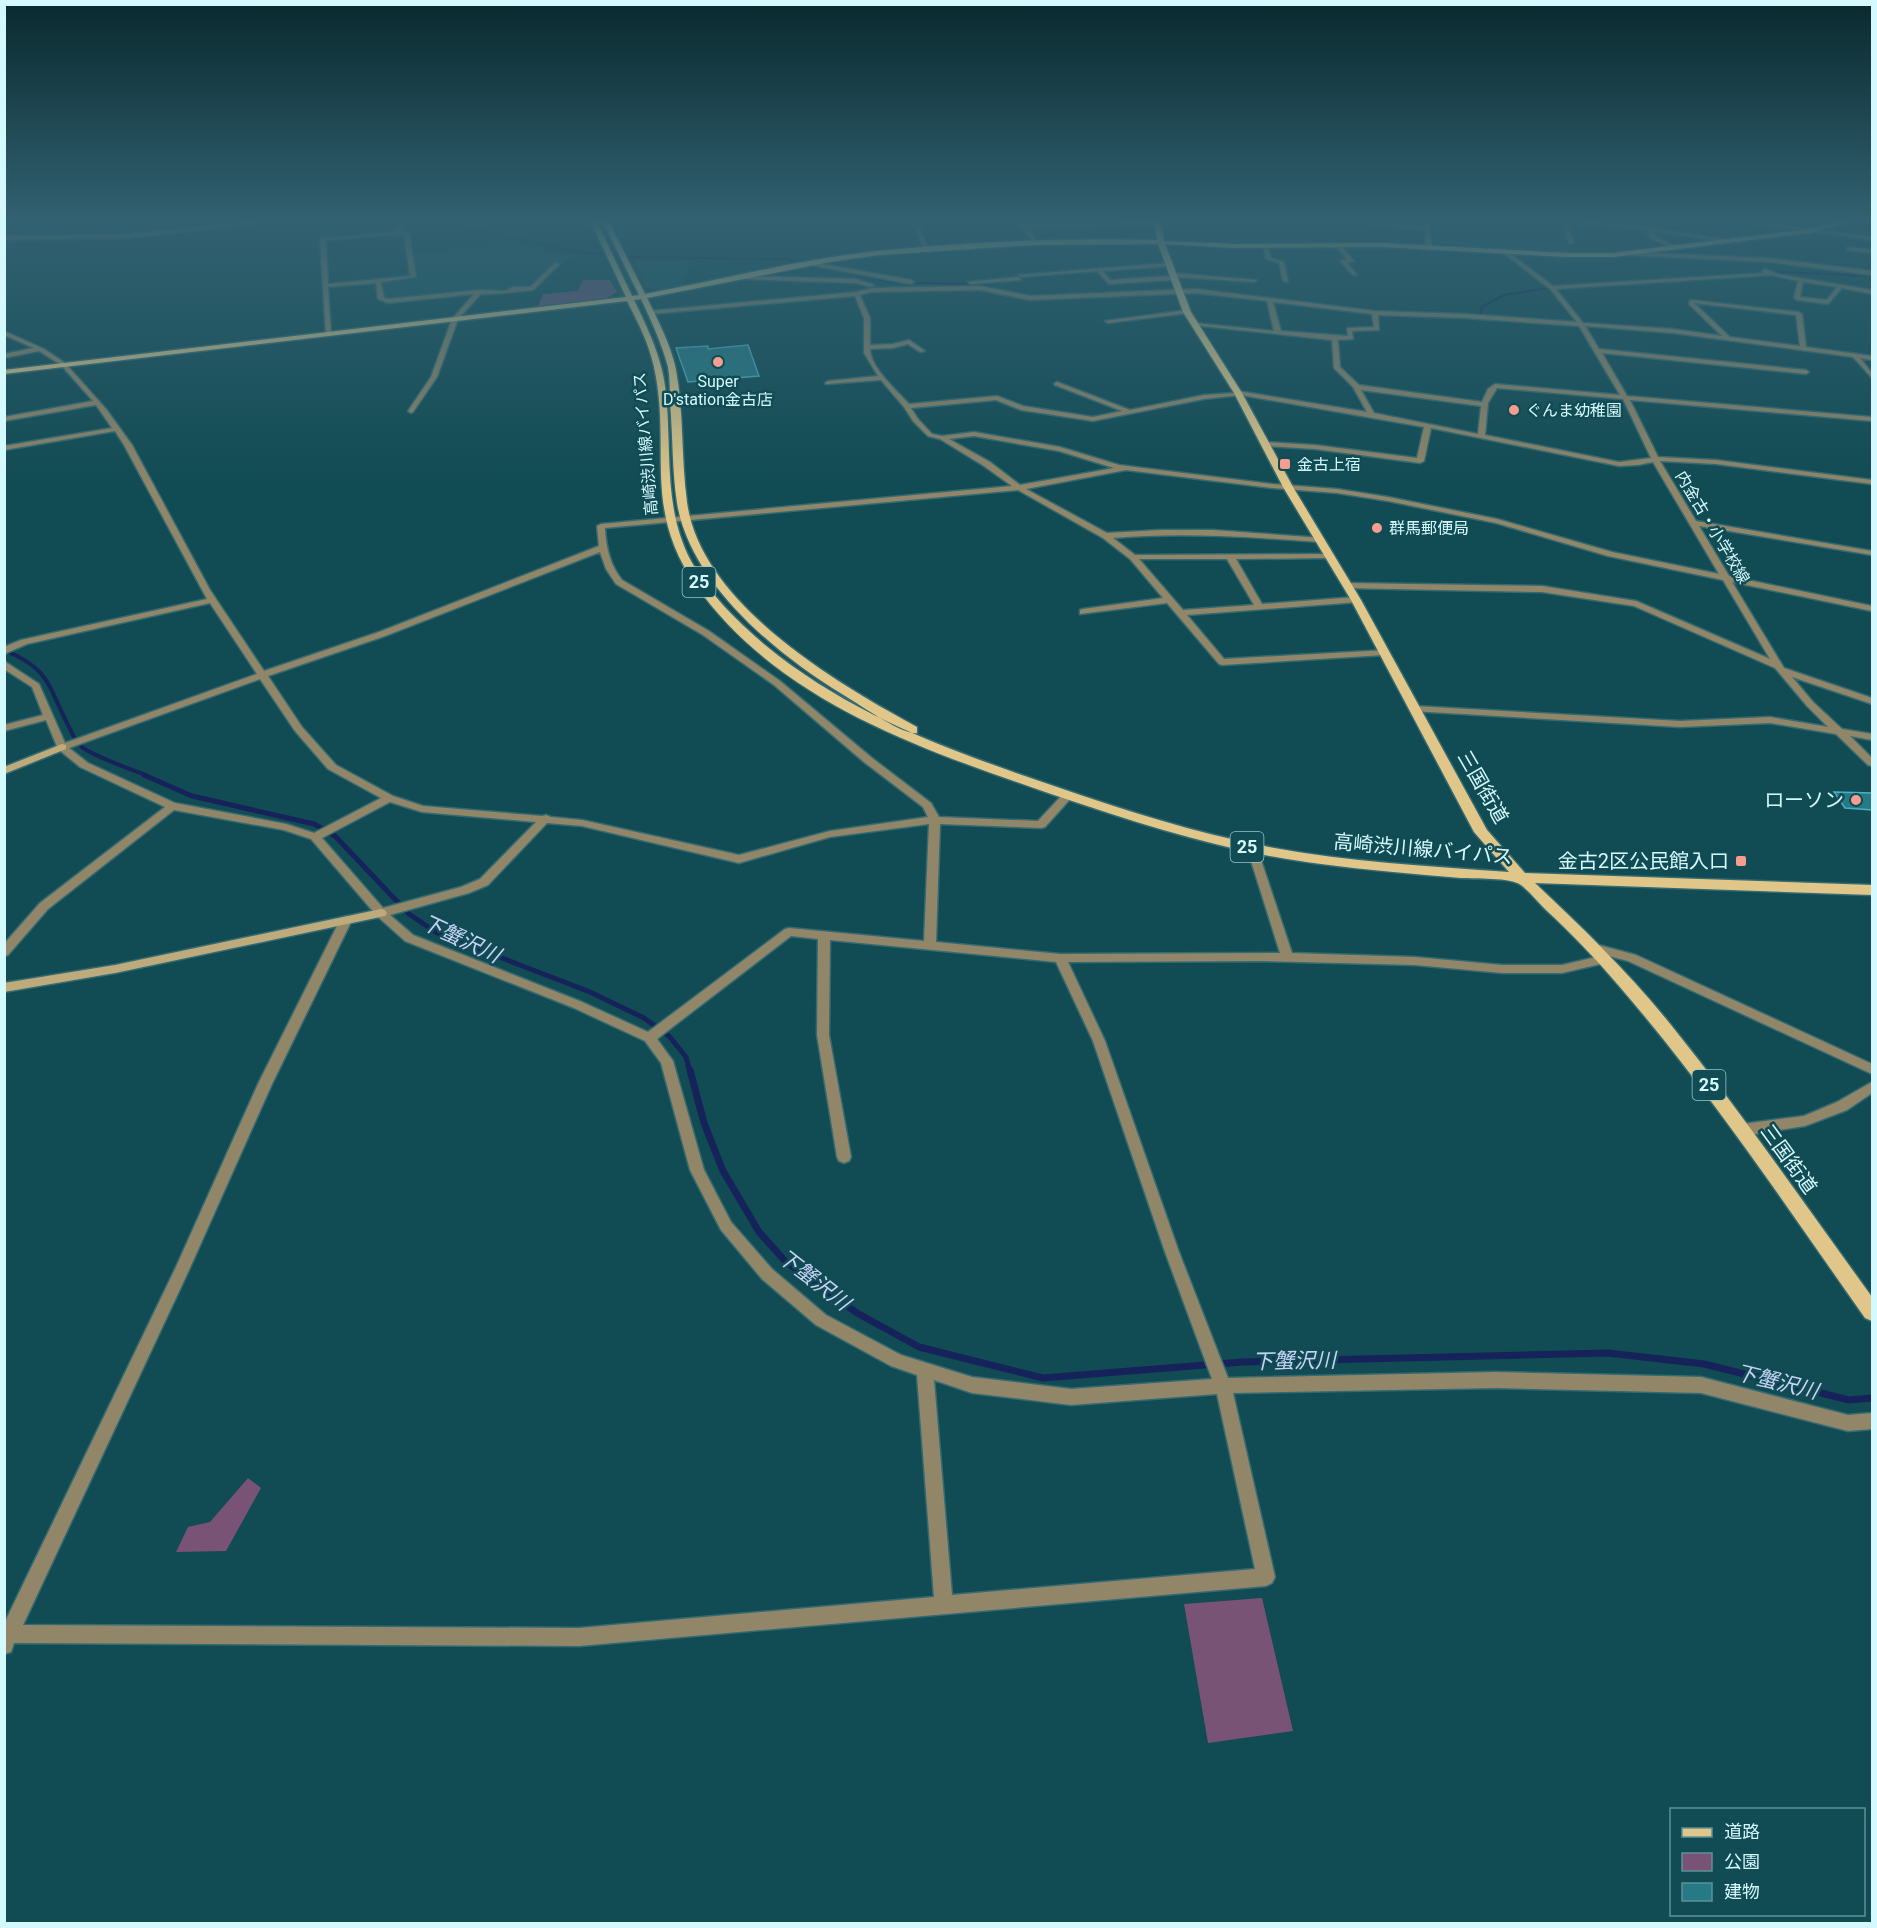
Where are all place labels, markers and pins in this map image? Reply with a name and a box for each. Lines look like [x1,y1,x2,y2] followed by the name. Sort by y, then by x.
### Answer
[711,355,725,369] marker: Super D'station金古店
[663,372,773,409] place label: Super D'station金古店
[1526,401,1622,420] place label: ぐんま幼稚園
[1507,403,1521,417] marker: ぐんま幼稚園
[1297,455,1361,474] place label: 金古上宿
[1278,457,1292,471] marker: 金古上宿
[1389,519,1469,538] place label: 群馬郵便局
[1370,521,1384,535] marker: 群馬郵便局
[1764,788,1844,812] place label: ローソン
[1849,793,1863,807] marker: ローソン
[1558,849,1729,873] place label: 金古2区公民館入口
[1734,854,1748,868] marker: 金古2区公民館入口

